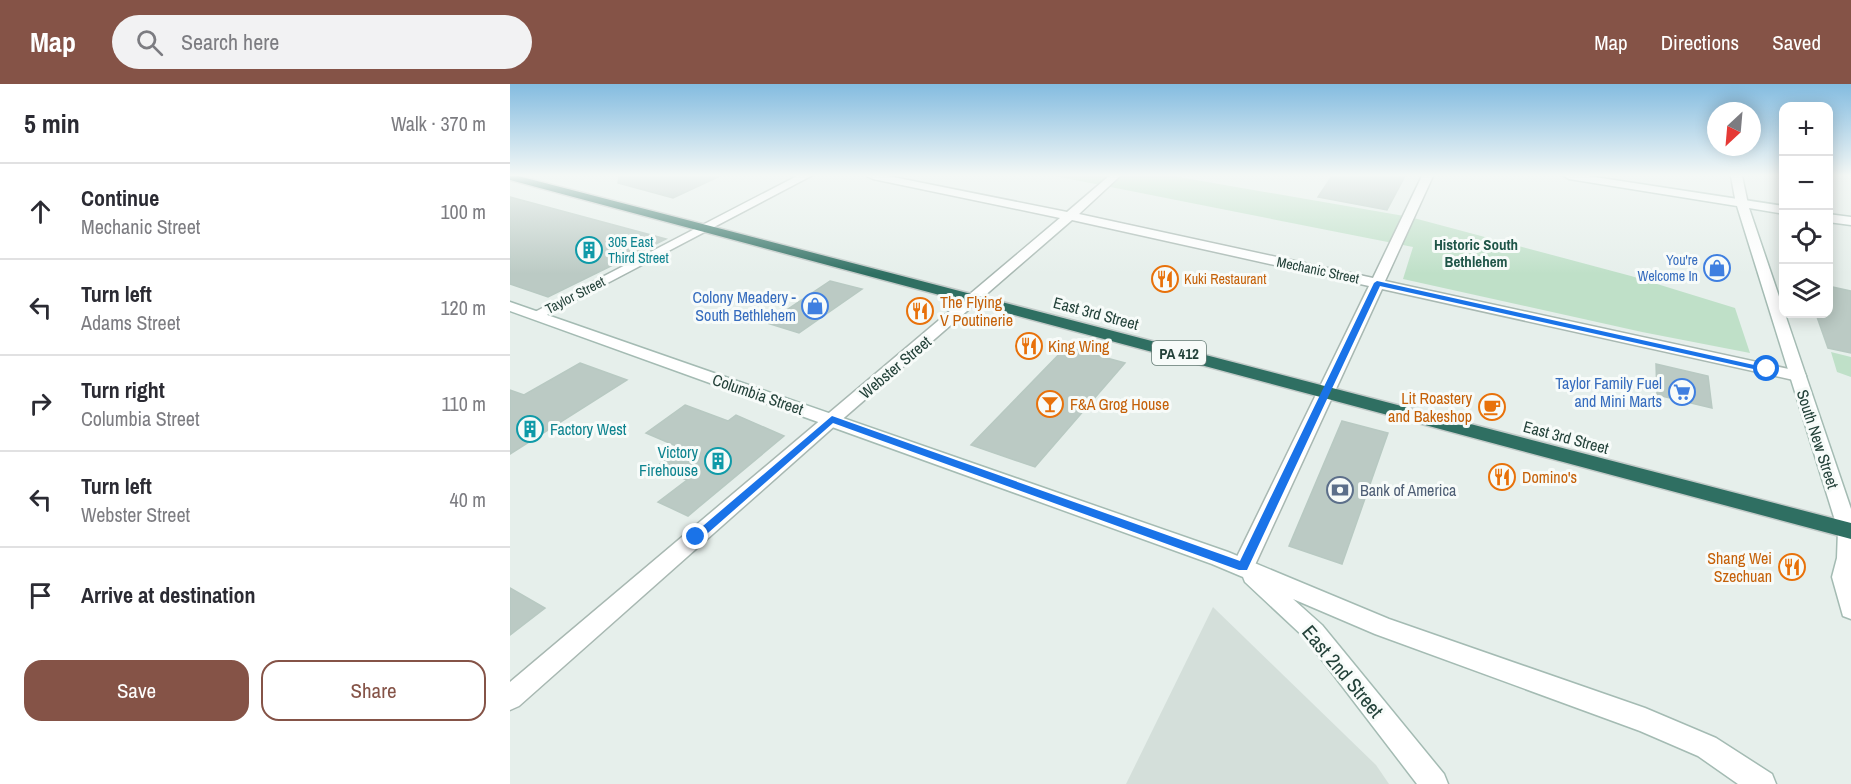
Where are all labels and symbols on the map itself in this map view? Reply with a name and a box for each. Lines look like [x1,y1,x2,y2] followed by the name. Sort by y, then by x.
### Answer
[1707,102,1761,156] north arrow
[608,233,669,267] place label: 305 East Third Street
[1434,234,1518,272] district label: Historic South Bethlehem
[574,235,604,265] building icon: 305 East Third Street
[1638,251,1698,285] place label: You're Welcome In
[1275,253,1361,287] street label: Mechanic Street
[1702,253,1732,283] shop icon: You're Welcome In
[1150,264,1180,294] restaurant icon: Kuki Restaurant
[1184,270,1266,288] place label: Kuki Restaurant
[542,272,608,318] street label: Taylor Street
[692,286,797,326] place label: Colony Meadery - South Bethlehem
[800,291,830,321] shop icon: Colony Meadery - South Bethlehem
[940,291,1013,331] place label: The Flying V Poutinerie
[1051,291,1141,335] street label: East 3rd Street
[905,296,935,326] restaurant icon: The Flying V Poutinerie
[854,330,936,403] street label: Webster Street
[1014,331,1044,361] restaurant icon: King Wing
[1048,335,1110,357] place label: King Wing
[1152,341,1206,365] road number: PA 412
[1753,355,1779,381] route start
[710,368,807,420] street label: Columbia Street
[1555,372,1662,412] place label: Taylor Family Fuel and Mini Marts
[1667,377,1697,407] supermarket icon: Taylor Family Fuel and Mini Marts
[1388,387,1472,427] place label: Lit Roastery and Bakeshop
[1792,387,1844,492] street label: South New Street
[1035,389,1065,419] bar icon: F&A Grog House
[1477,392,1507,422] cafe icon: Lit Roastery and Bakeshop
[1070,393,1169,415] place label: F&A Grog House
[515,414,545,444] building icon: Factory West
[1521,415,1611,459] street label: East 3rd Street
[550,418,627,440] place label: Factory West
[639,441,698,481] place label: Victory Firehouse
[703,446,733,476] building icon: Victory Firehouse
[1487,462,1517,492] restaurant icon: Domino's
[1522,466,1577,488] place label: Domino's
[1325,475,1355,505] bank icon: Bank of America
[1360,479,1457,501] place label: Bank of America
[682,523,708,549] route end
[1707,547,1772,587] place label: Shang Wei Szechuan
[1777,552,1807,582] restaurant icon: Shang Wei Szechuan
[1296,619,1390,723] street label: East 2nd Street

